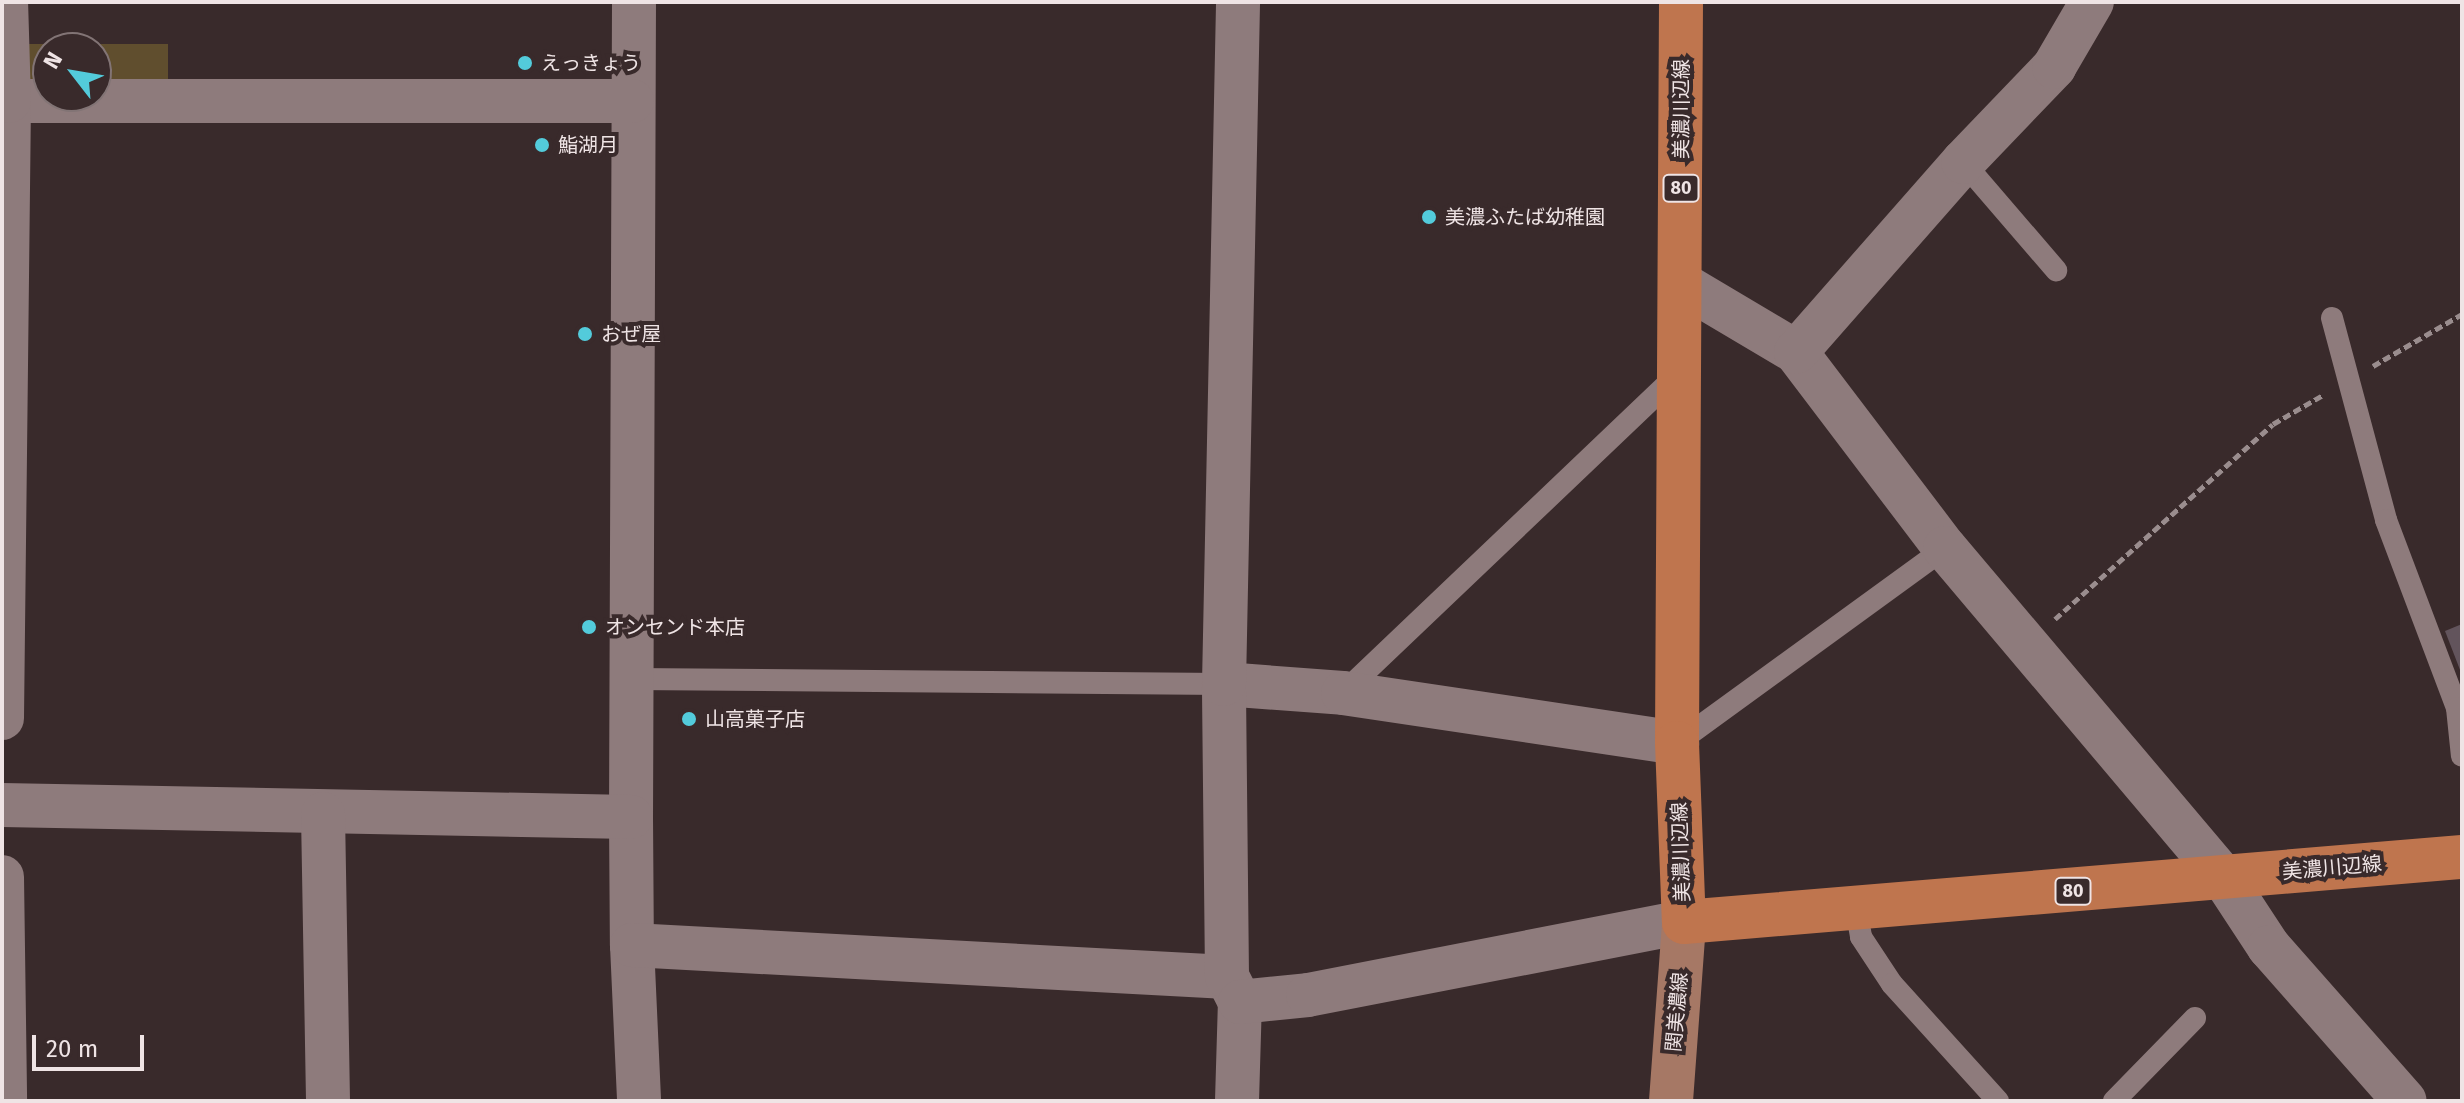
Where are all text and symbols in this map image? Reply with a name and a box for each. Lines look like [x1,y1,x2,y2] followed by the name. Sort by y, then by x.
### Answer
[32,32,112,112] north arrow
[37,47,68,74] text: N
[541,51,641,75] place label: えっきょう
[516,54,534,72] marker: えっきょう
[1669,59,1693,159] street label: 美濃川辺線
[558,133,618,157] place label: 鮨湖月
[533,136,551,154] marker: 鮨湖月
[1661,174,1701,202] road number: 80
[1445,205,1605,229] place label: 美濃ふたば幼稚園
[1420,208,1438,226] marker: 美濃ふたば幼稚園
[601,322,661,346] place label: おぜ屋
[576,325,594,343] marker: おぜ屋
[605,615,745,639] place label: オンセンド本店
[580,618,598,636] marker: オンセンド本店
[705,707,805,731] place label: 山高菓子店
[680,710,698,728] marker: 山高菓子店
[1667,802,1695,902] street label: 美濃川辺線
[2281,852,2383,884] street label: 美濃川辺線
[2053,877,2093,905] road number: 80
[1662,971,1692,1053] street label: 関美濃線
[36,1019,148,1069] scale bar
[46,1035,98,1063] text: 20 m

